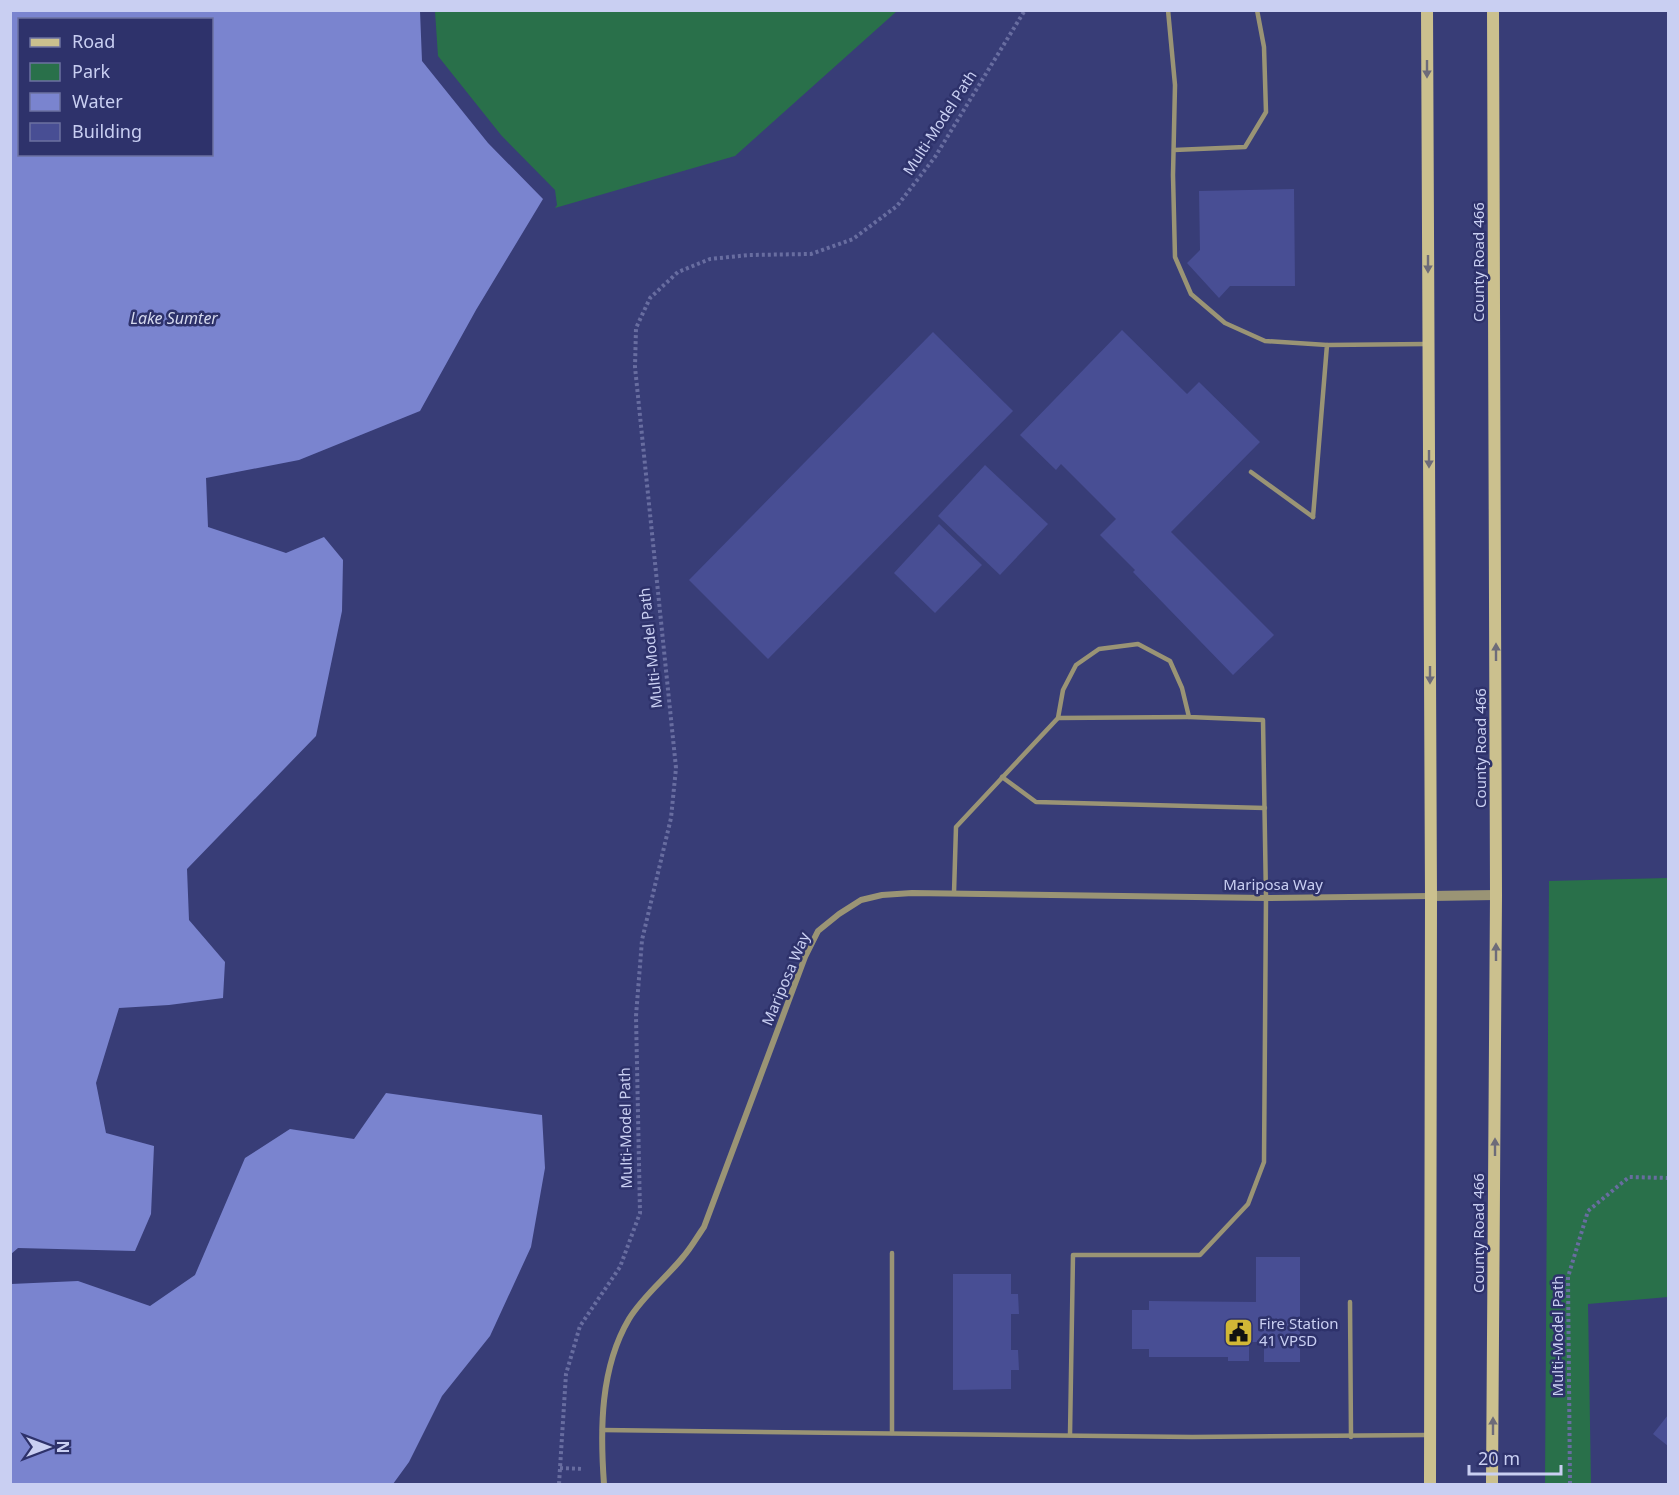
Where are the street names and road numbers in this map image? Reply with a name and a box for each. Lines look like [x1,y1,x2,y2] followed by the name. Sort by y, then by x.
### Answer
[898,66,981,179] street label: Multi-Model Path
[1468,202,1488,322] street label: County Road 466
[634,587,666,709] street label: Multi-Model Path
[1470,688,1490,808] street label: County Road 466
[1223,874,1323,894] street label: Mariposa Way
[756,929,814,1028] street label: Mariposa Way
[614,1067,636,1189] street label: Multi-Model Path
[1468,1173,1488,1293] street label: County Road 466
[1547,1275,1567,1397] street label: Multi-Model Path

